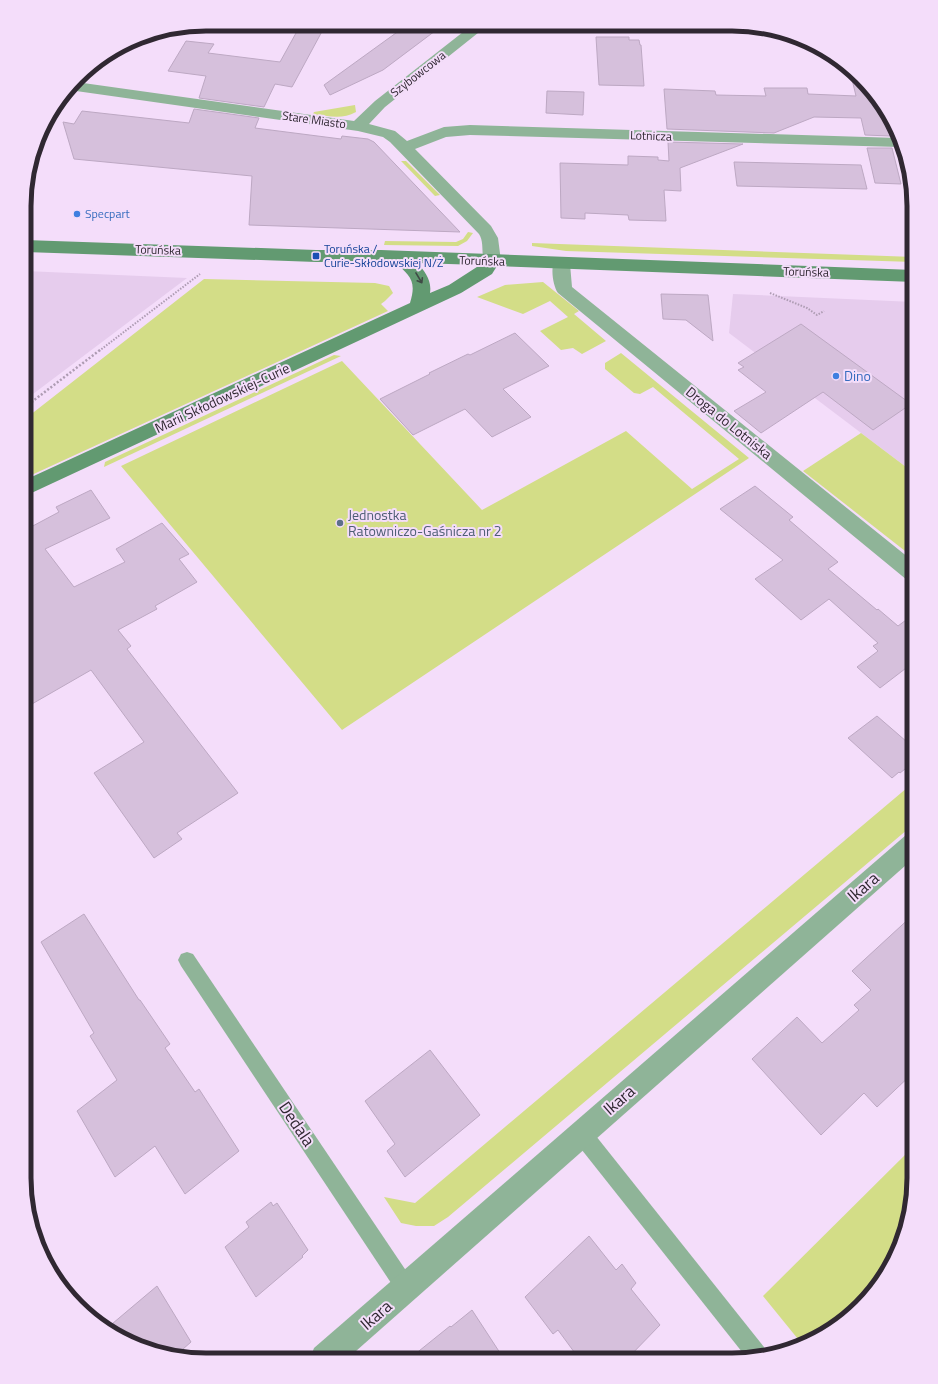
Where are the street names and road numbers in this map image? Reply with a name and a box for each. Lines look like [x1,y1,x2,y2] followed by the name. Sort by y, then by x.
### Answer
[386,46,450,101] street label: Szybowcowa
[281,106,347,133] street label: Stare Miasto
[630,125,672,146] street label: Lotnicza
[135,239,181,260] street label: Toruńska
[459,250,505,271] street label: Toruńska
[783,261,829,282] street label: Toruńska
[151,357,293,438] street label: Marii Skłodowskiej-Curie
[682,381,777,464] street label: Droga do Lotniska
[841,865,885,908] street label: Ikara
[597,1078,641,1121] street label: Ikara
[272,1096,322,1152] street label: Dedala
[354,1293,398,1336] street label: Ikara

